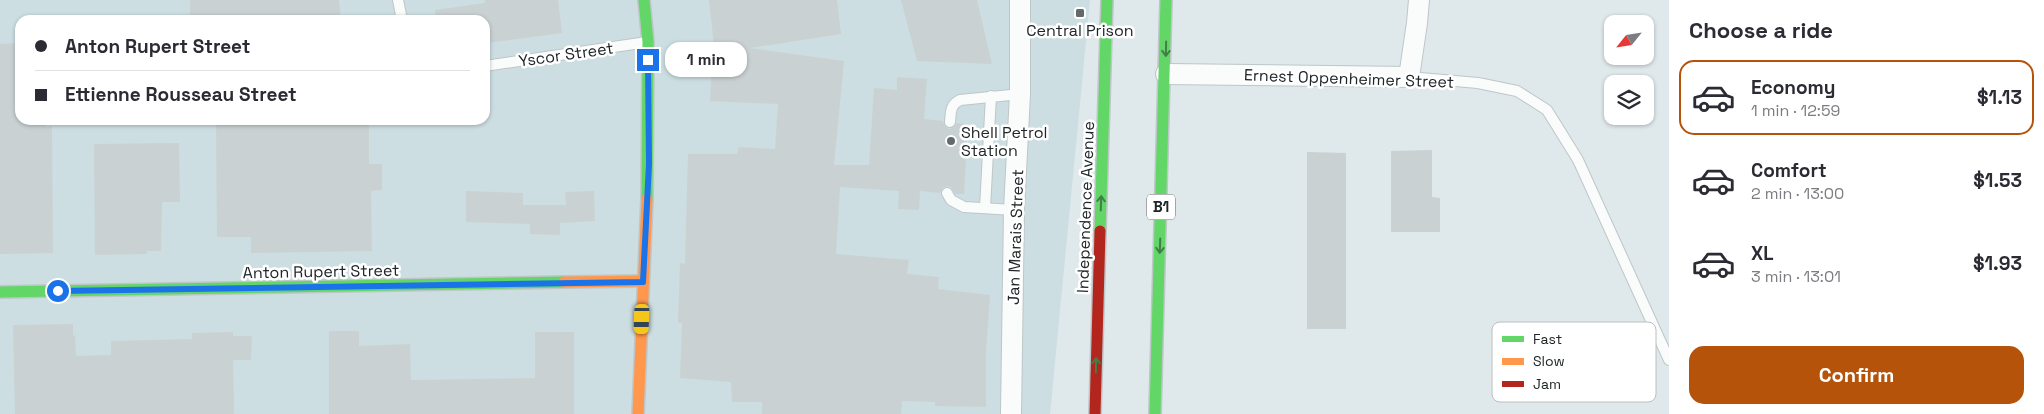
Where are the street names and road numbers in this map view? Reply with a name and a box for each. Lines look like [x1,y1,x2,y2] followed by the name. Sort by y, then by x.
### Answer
[517,37,615,72] street label: Yscor Street
[1244,64,1454,93] street label: Ernest Oppenheimer Street
[1072,121,1099,293] street label: Independence Avenue
[1003,169,1028,305] street label: Jan Marais Street
[1147,194,1175,220] road number: B1
[243,260,399,283] street label: Anton Rupert Street

